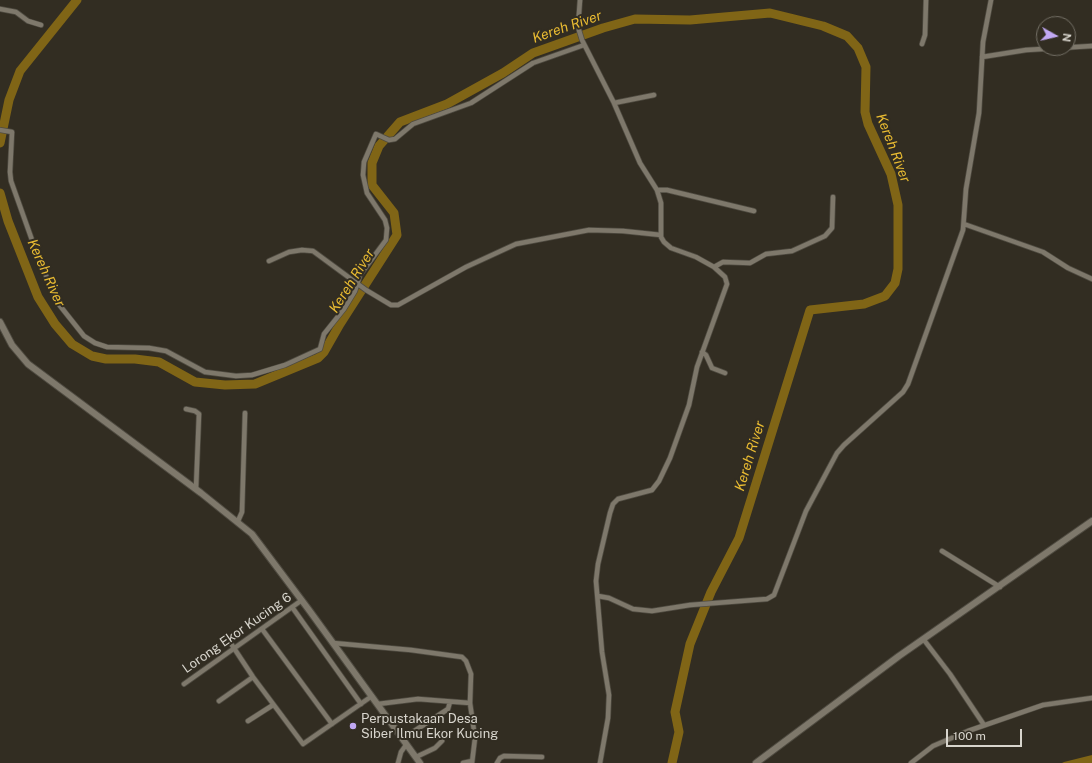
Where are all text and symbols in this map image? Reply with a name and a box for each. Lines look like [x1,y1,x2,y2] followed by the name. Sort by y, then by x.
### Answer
[530,7,604,47] water label: Kereh River
[1036,16,1076,56] north arrow
[1060,32,1073,43] text: N
[872,111,914,185] water label: Kereh River
[24,236,68,310] water label: Kereh River
[326,246,378,316] water label: Kereh River
[731,419,769,493] water label: Kereh River
[180,590,294,676] street label: Lorong Ekor Kucing 6
[361,711,498,742] place label: Perpustakaan Desa Siber Ilmu Ekor Kucing
[348,721,358,731] marker: Perpustakaan Desa Siber Ilmu Ekor Kucing
[948,721,1024,747] scale bar
[953,729,986,743] text: 100 m

